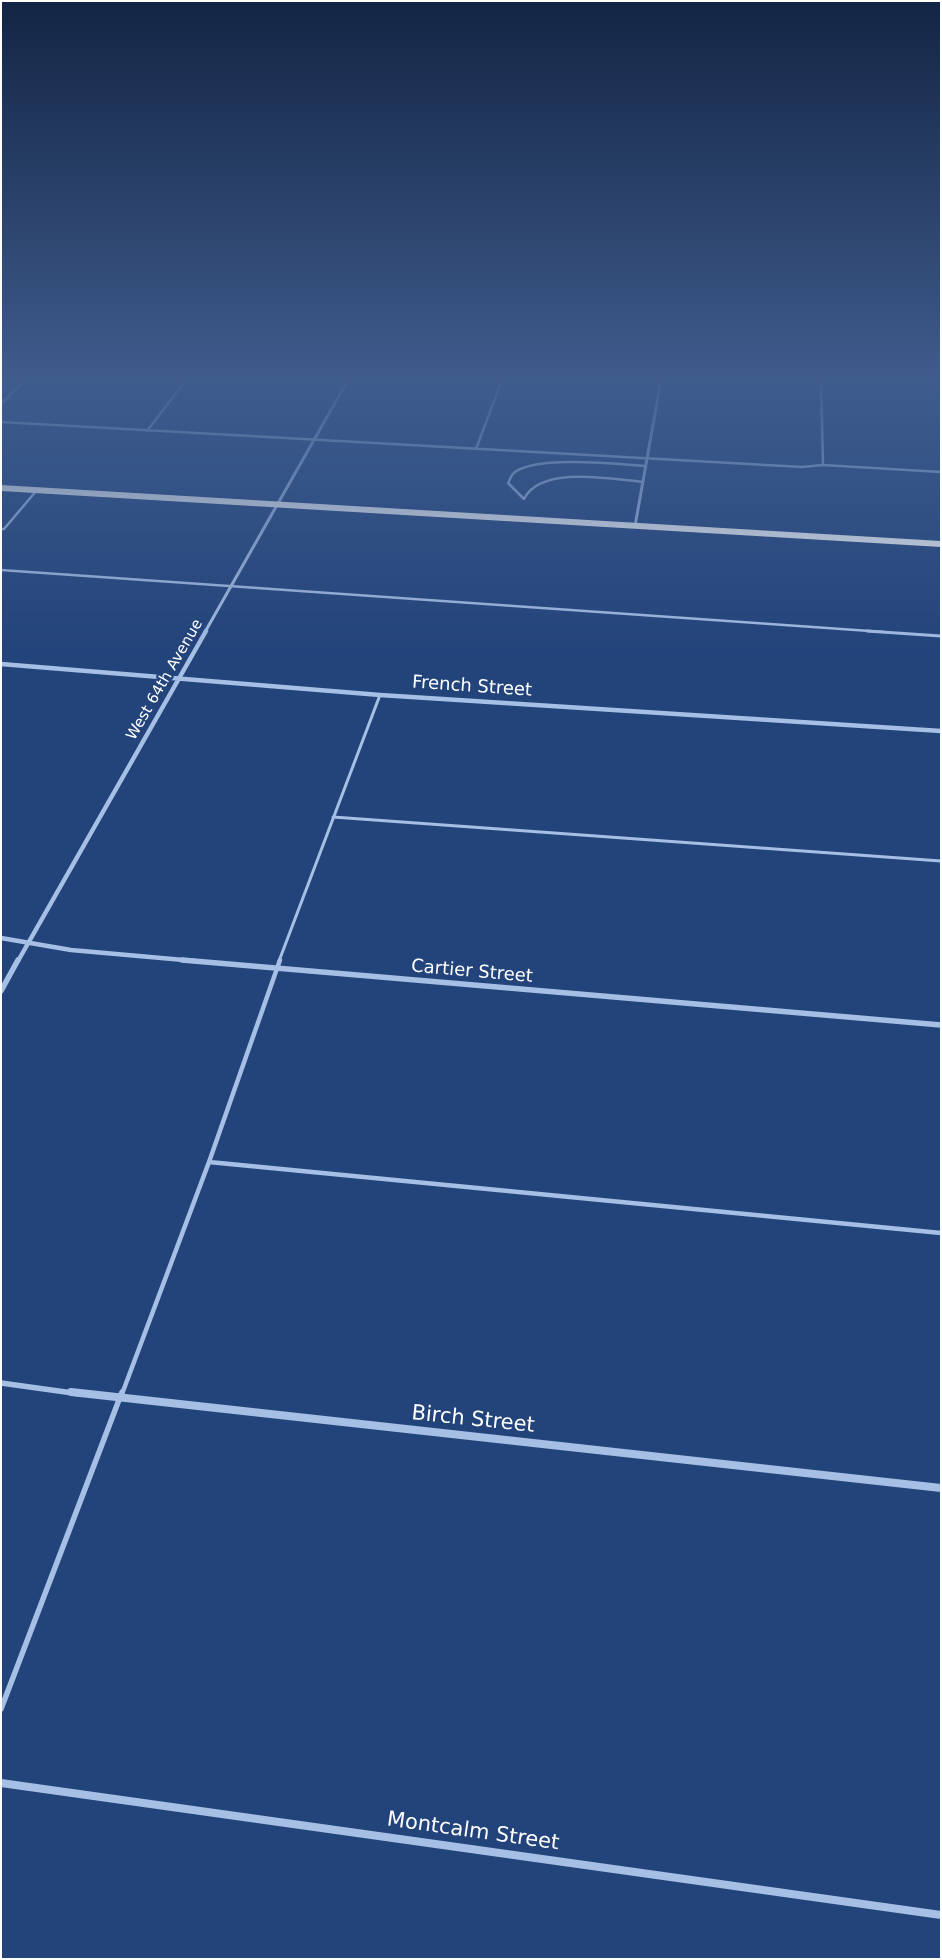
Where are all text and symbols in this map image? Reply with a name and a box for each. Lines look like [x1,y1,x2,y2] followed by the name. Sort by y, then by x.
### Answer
[123,616,207,744] street label: West 64th Avenue
[411,672,533,702] street label: French Street
[410,956,534,988] street label: Cartier Street
[410,1401,536,1439] street label: Birch Street
[385,1807,561,1857] street label: Montcalm Street

